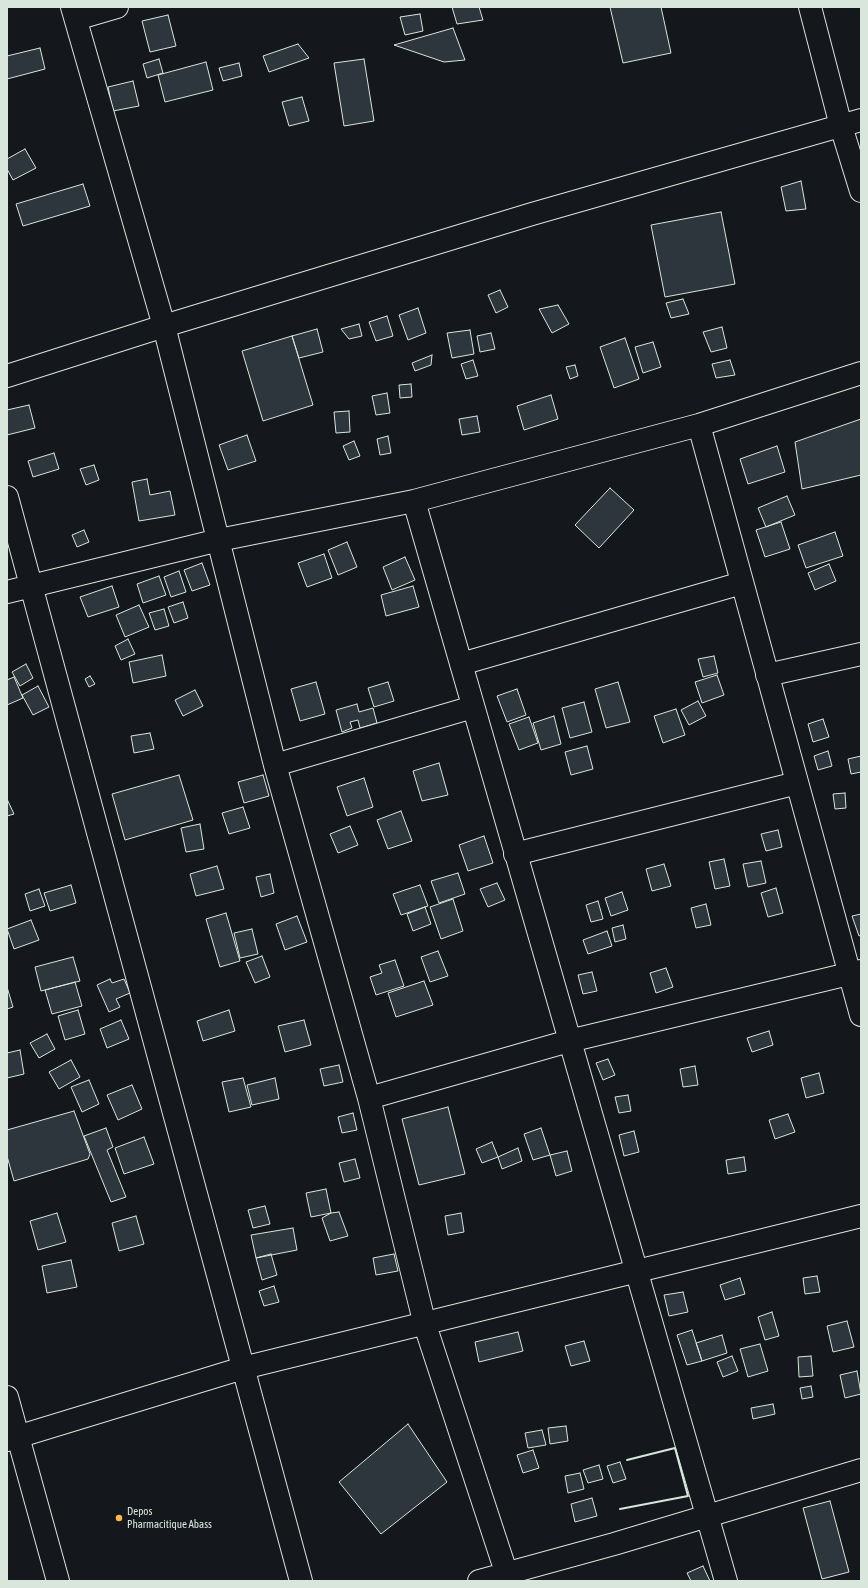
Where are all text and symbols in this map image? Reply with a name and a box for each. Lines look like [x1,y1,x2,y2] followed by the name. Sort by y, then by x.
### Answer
[127,1505,212,1531] place label: Depos Pharmacitique Abass
[114,1513,124,1523] marker: Depos Pharmacitique Abass

